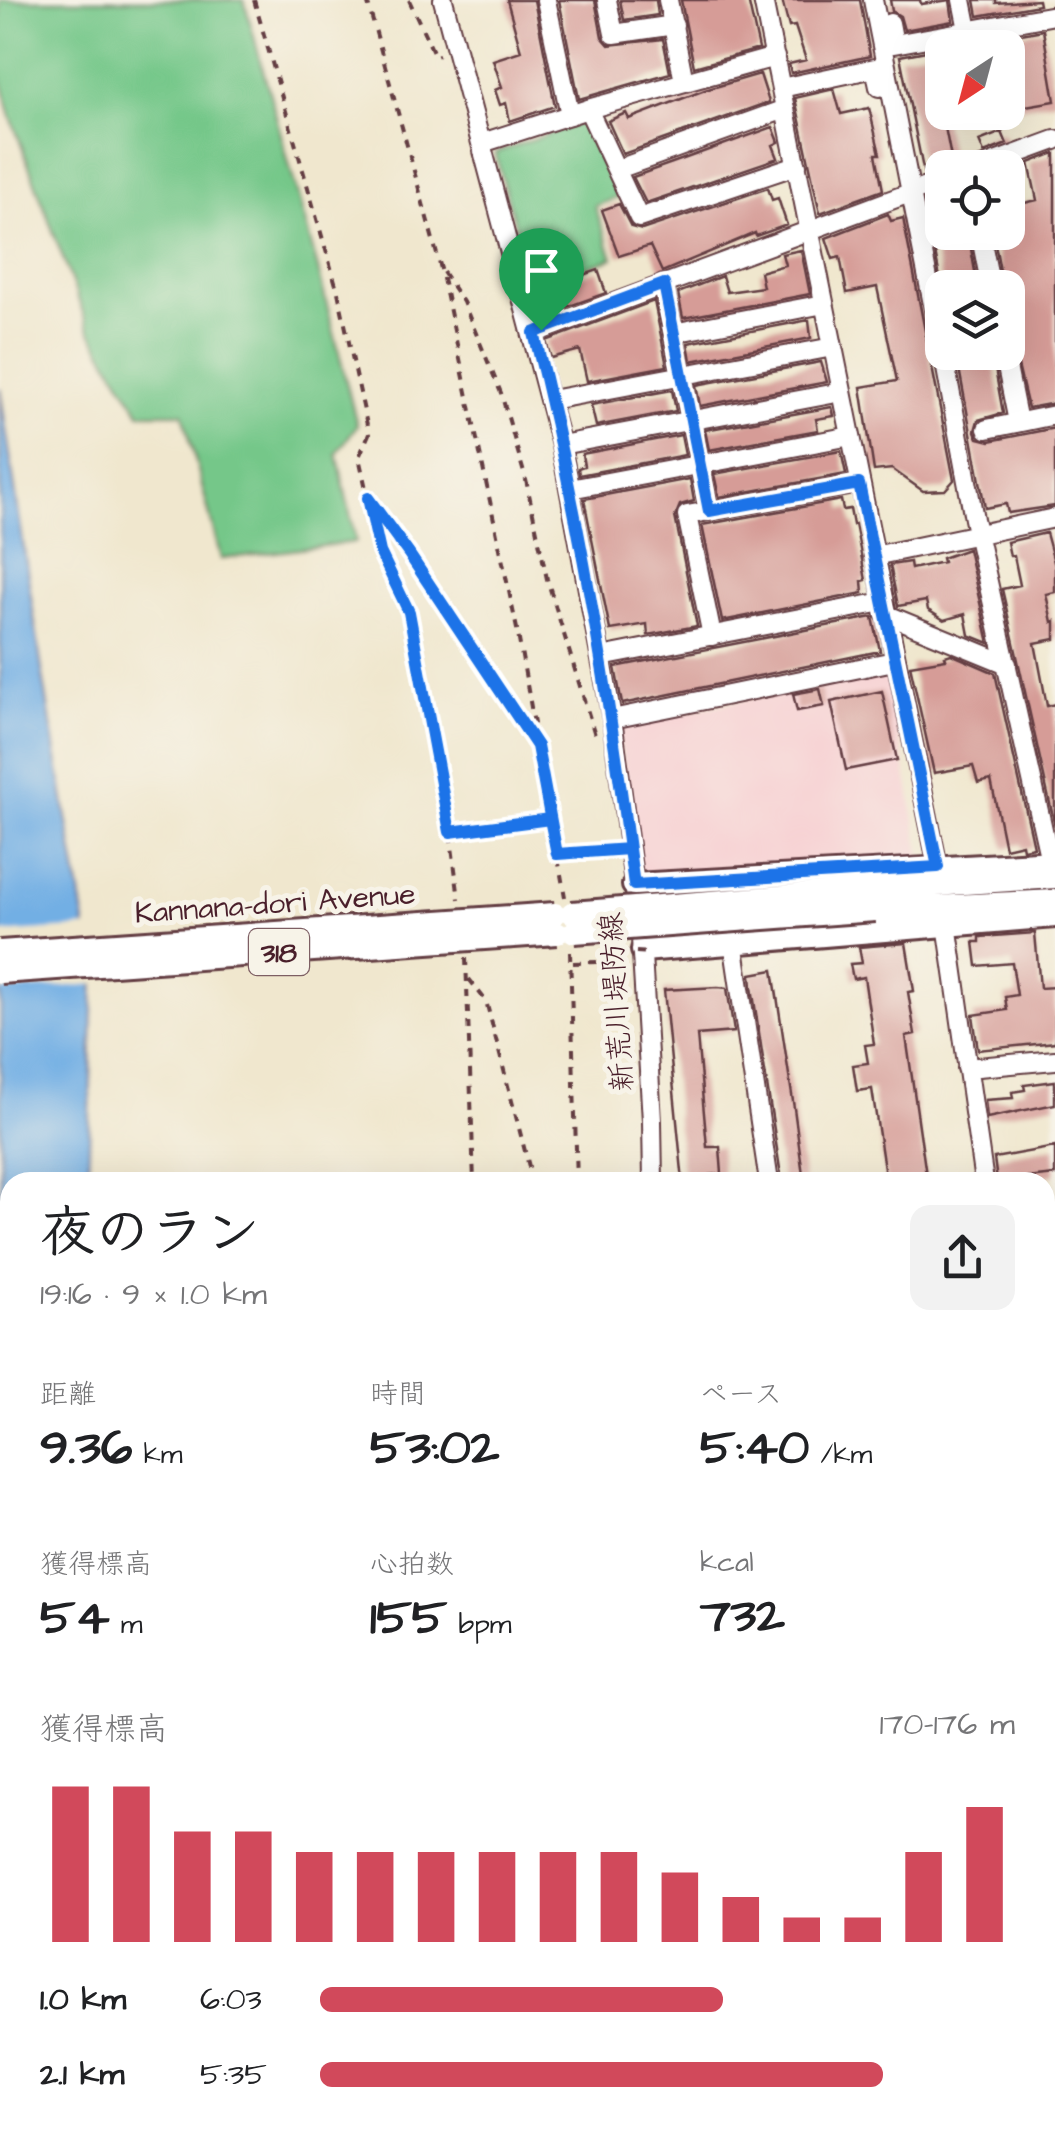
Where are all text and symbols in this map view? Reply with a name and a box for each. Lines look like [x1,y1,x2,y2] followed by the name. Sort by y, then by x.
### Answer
[925,30,1025,130] north arrow
[925,30,1025,370] map controls
[925,150,1025,250] button: locate
[499,228,584,331] pin
[514,243,569,298] icon: arrive
[925,270,1025,370] button: layers
[133,873,417,935] street label: Kannana-dori Avenue
[590,911,644,1093] street label: 新荒川堤防線
[249,929,309,975] road number: 318
[40,1196,260,1272] text: 夜のラン
[910,1205,1015,1310] button: share
[40,1272,267,1317] text: 19:16 · 9 × 1.0 km
[40,1375,96,1414] text: 距離
[370,1375,426,1414] text: 時間
[700,1375,782,1414] text: ペース
[40,1414,132,1483] text: 9.36
[370,1414,499,1483] text: 53:02
[700,1414,809,1483] text: 5:40
[132,1435,183,1474] text: km
[809,1435,872,1474] text: /km
[700,1543,754,1582] text: kcal
[40,1545,152,1584] text: 獲得標高
[370,1545,454,1584] text: 心拍数
[700,1582,785,1651] text: 732
[40,1584,109,1653] text: 54
[370,1584,447,1653] text: 155
[109,1605,142,1644] text: m
[447,1605,512,1644] text: bpm
[880,1702,1015,1747] text: 170–176 m
[40,1707,168,1752] text: 獲得標高
[40,1977,126,2022] text: 1.0 km
[200,1977,262,2022] text: 6:03
[40,2052,124,2097] text: 2.1 km
[200,2052,267,2097] text: 5:35

